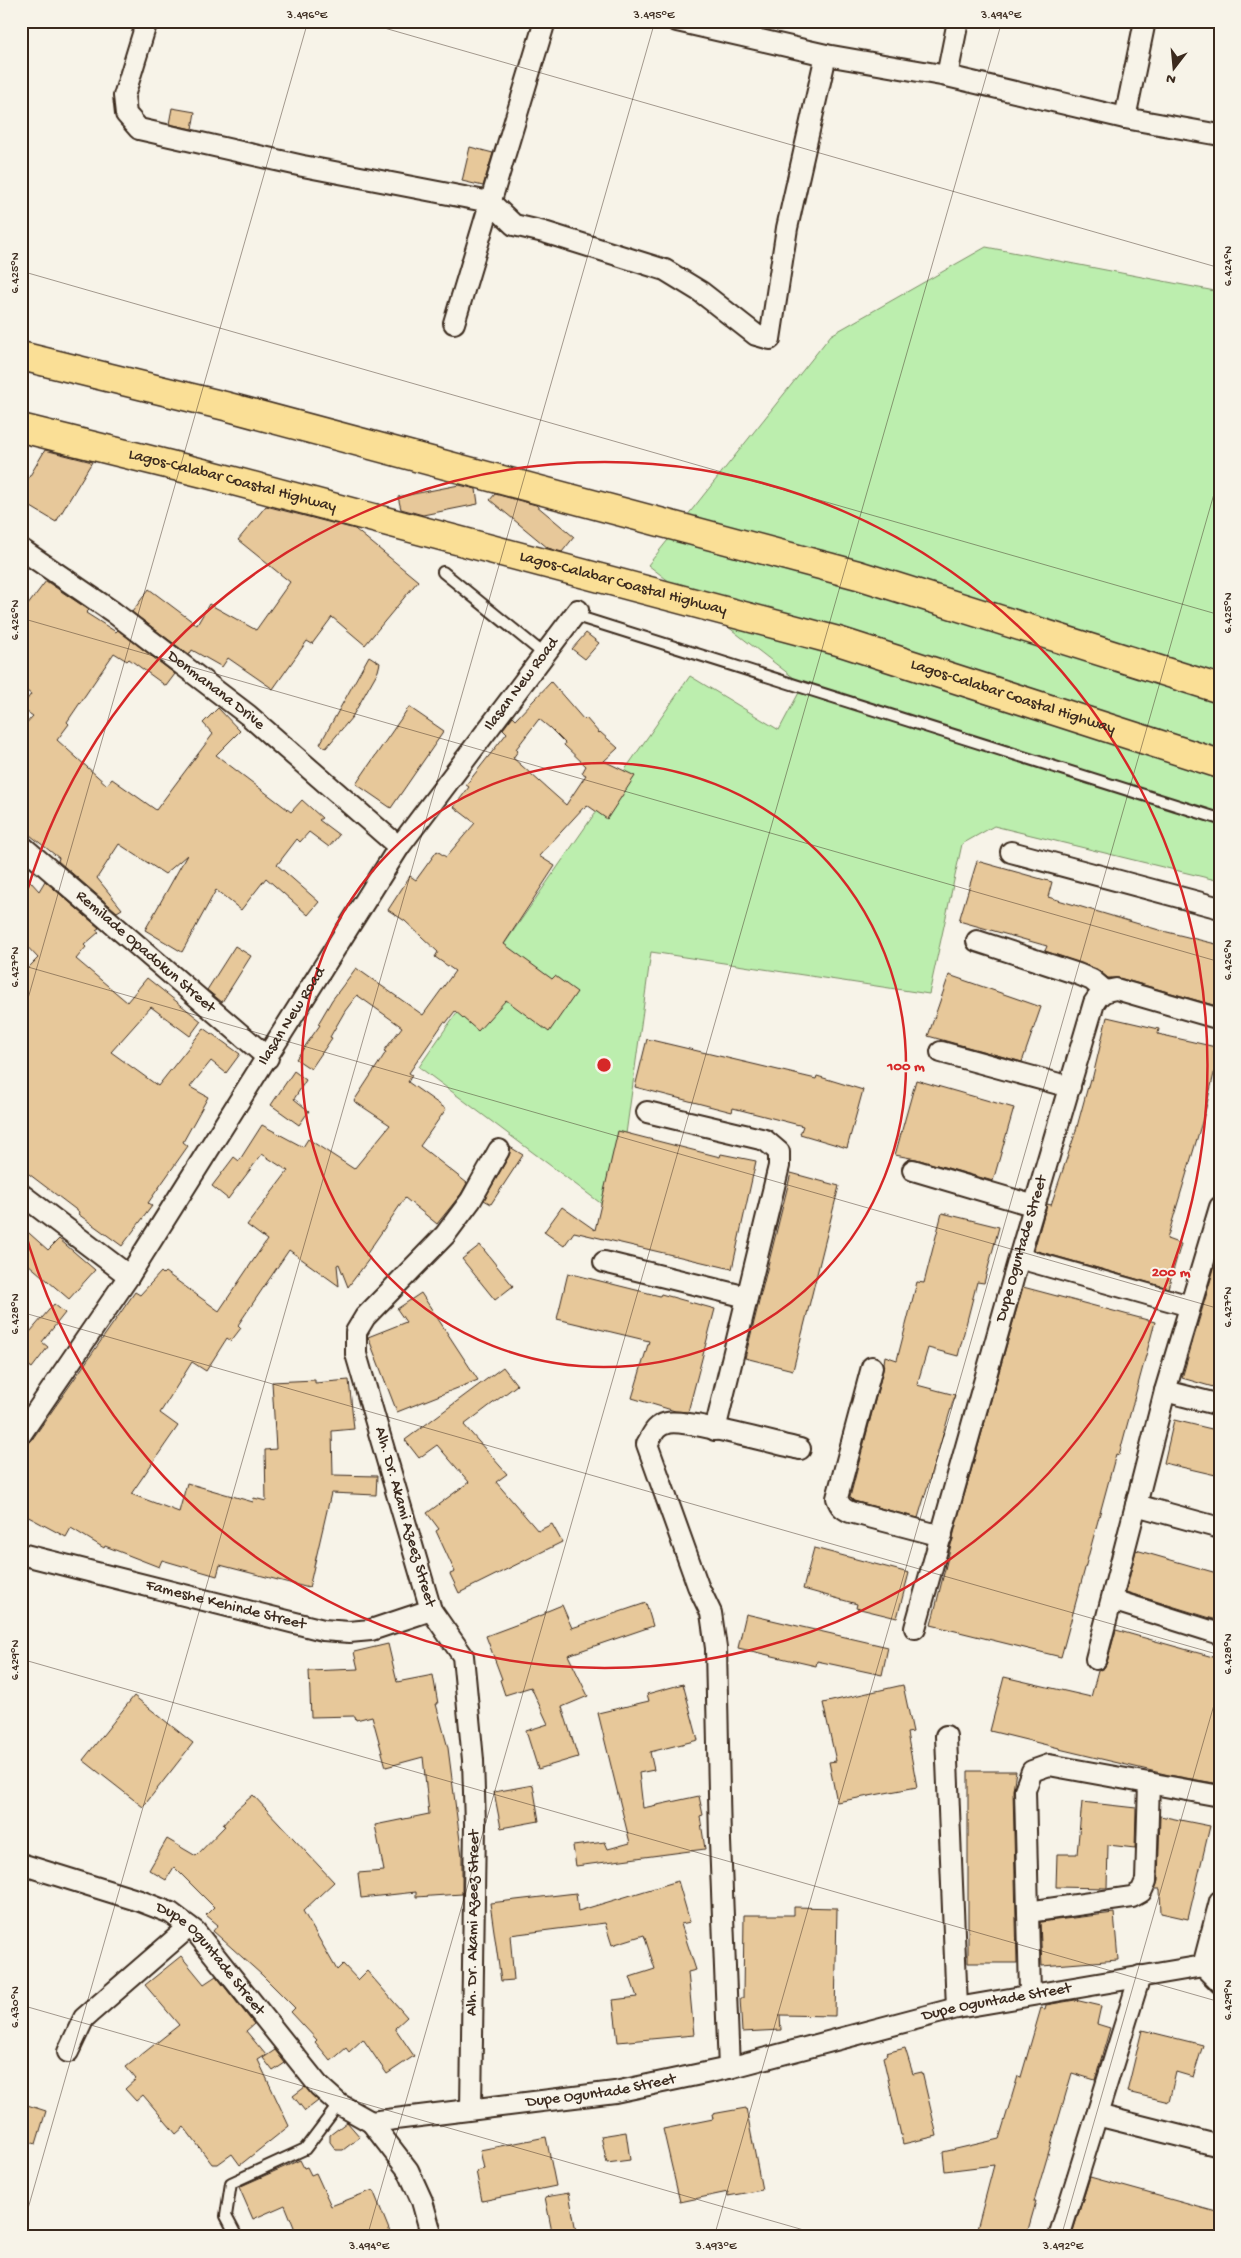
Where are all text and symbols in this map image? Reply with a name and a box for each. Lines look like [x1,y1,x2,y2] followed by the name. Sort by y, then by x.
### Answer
[286,9,328,23] text: 3.496°E
[633,9,675,23] text: 3.495°E
[980,9,1022,23] text: 3.494°E
[1148,42,1198,92] north arrow
[1164,69,1178,88] text: N
[1222,246,1236,286] text: 6.424°N
[9,252,23,293] text: 6.425°N
[127,445,338,517] street label: Lagos-Calabar Coastal Highway
[517,548,729,621] street label: Lagos-Calabar Coastal Highway
[1222,592,1236,633] text: 6.425°N
[9,599,23,640] text: 6.426°N
[480,633,564,735] street label: Ilasan New Road
[162,647,269,735] street label: Donmanana Drive
[908,655,1118,739] street label: Lagos-Calabar Coastal Highway
[72,887,220,1018] street label: Remilade Opadokun Street
[1222,939,1236,980] text: 6.426°N
[9,946,23,987] text: 6.427°N
[254,963,331,1069] street label: Ilasan New Road
[595,1056,613,1074] centre of rings
[886,1058,925,1076] text: 100 m
[992,1172,1053,1325] street label: Dupe Oguntade Street
[1152,1264,1191,1282] text: 200 m
[1222,1286,1236,1327] text: 6.427°N
[9,1293,23,1335] text: 6.428°N
[369,1425,439,1610] street label: Alh. Dr. Akami Azeez Street
[143,1576,309,1635] street label: Fameshe Kehinde Street
[1222,1633,1236,1675] text: 6.428°N
[9,1640,23,1680] text: 6.429°N
[463,1828,484,2016] street label: Alh. Dr. Akami Azeez Street
[152,1898,269,2021] street label: Dupe Oguntade Street
[919,1979,1074,2027] street label: Dupe Oguntade Street
[1222,1980,1236,2020] text: 6.429°N
[9,1986,23,2028] text: 6.430°N
[524,2070,679,2112] street label: Dupe Oguntade Street
[348,2240,390,2254] text: 3.494°E
[695,2240,737,2254] text: 3.493°E
[1042,2240,1084,2254] text: 3.492°E

